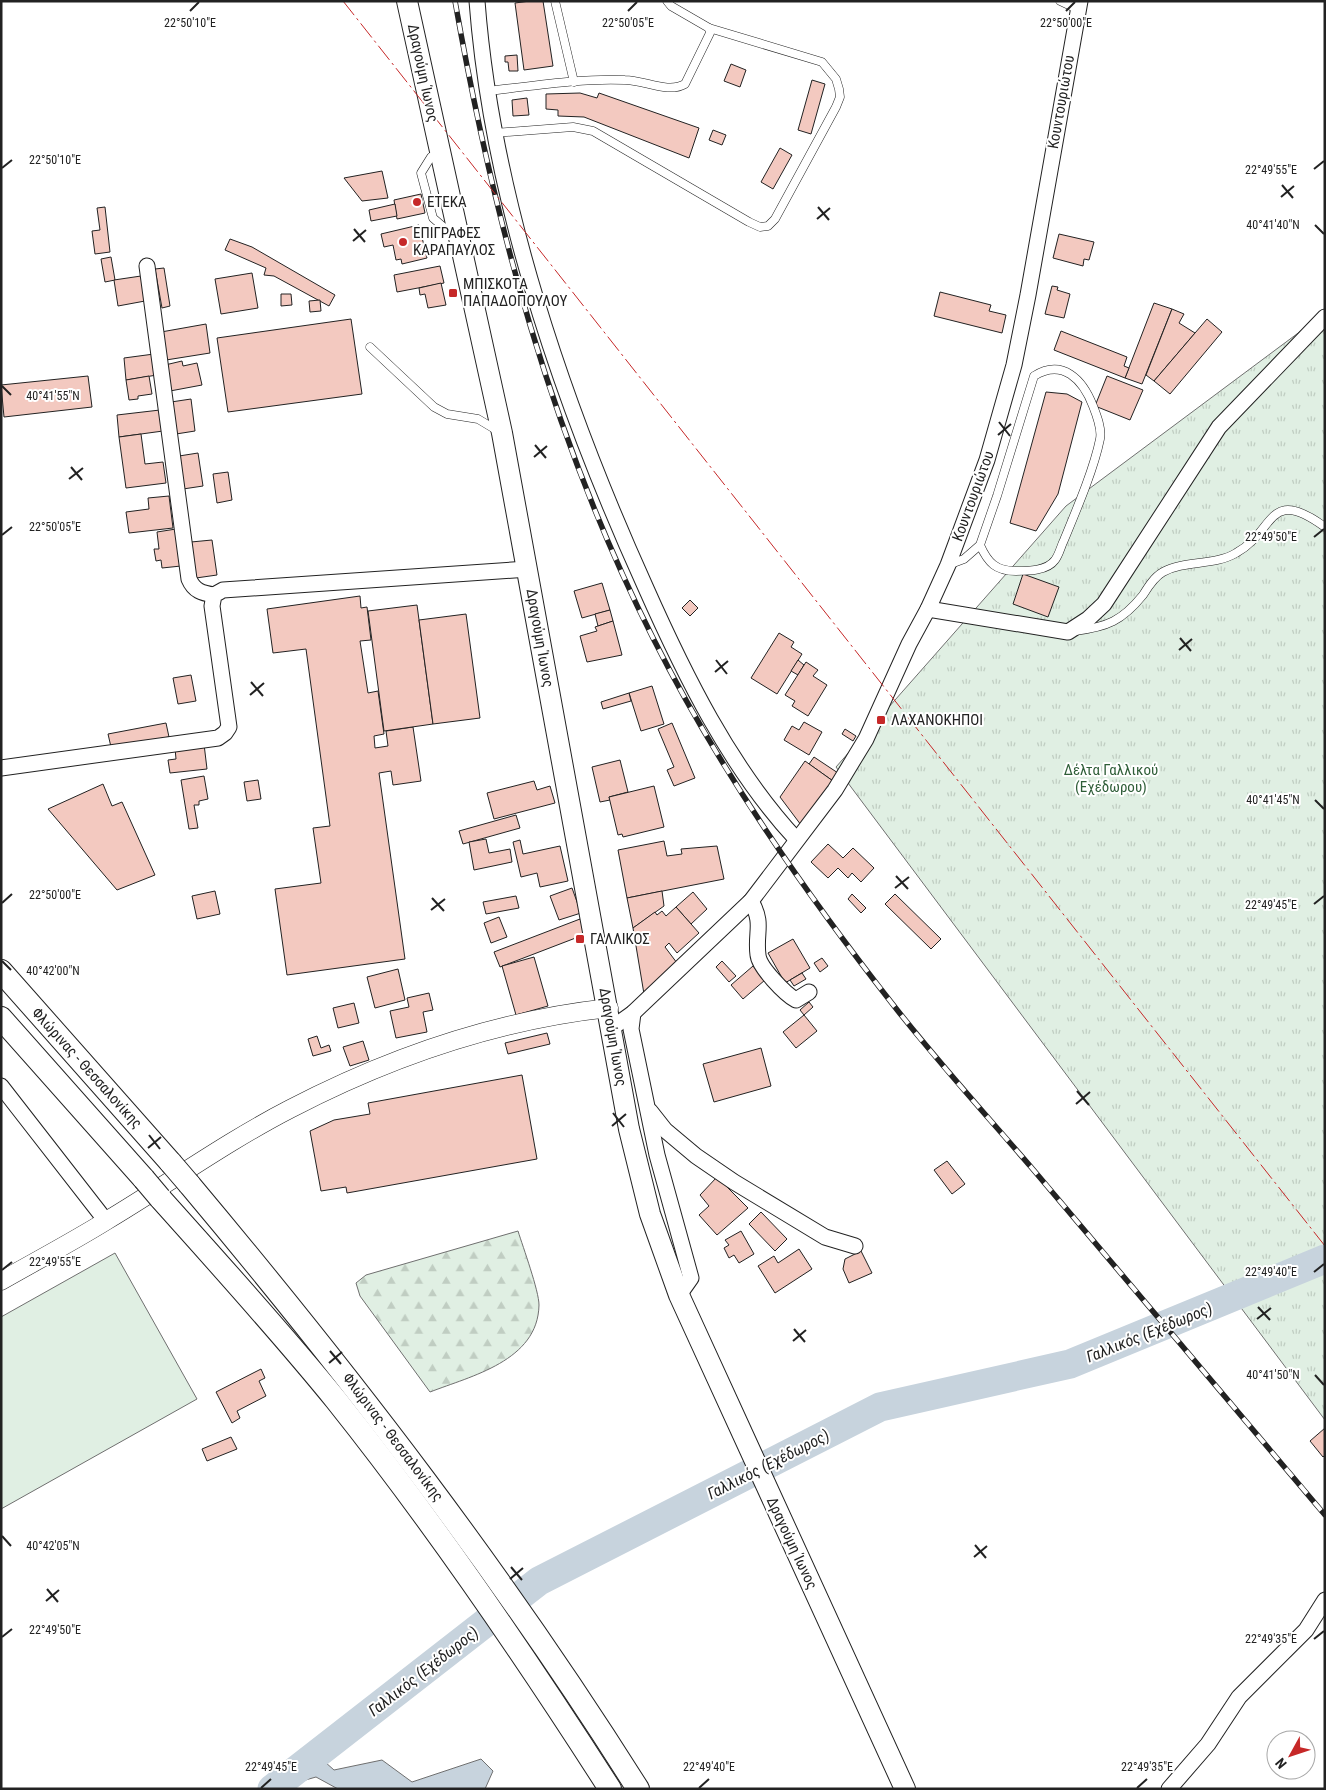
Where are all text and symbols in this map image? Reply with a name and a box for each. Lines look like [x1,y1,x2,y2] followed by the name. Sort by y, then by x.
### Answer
[164,16,216,30] text: 22°50'10"E
[602,16,654,30] text: 22°50'05"E
[1040,16,1092,30] text: 22°50'00"E
[404,22,442,124] street label: Δραγούμη Ίωνος
[1044,54,1078,150] street label: Κουντουριώτου
[29,153,81,167] text: 22°50'10"E
[1245,163,1297,177] text: 22°49'55"E
[427,193,467,211] place label: ΕΤΕΚΑ
[411,196,423,208] marker: ΕΤΕΚΑ
[1246,218,1300,232] text: 40°41'40"N
[413,224,495,259] place label: ΕΠΙΓΡΑΦΕΣ ΚΑΡΑΠΑΥΛΟΣ
[397,236,409,248] marker: ΕΠΙΓΡΑΦΕΣ ΚΑΡΑΠΑΥΛΟΣ
[463,275,567,310] place label: ΜΠΙΣΚΟΤΑ ΠΑΠΑΔΟΠΟΥΛΟΥ
[447,287,459,299] marker: ΜΠΙΣΚΟΤΑ ΠΑΠΑΔΟΠΟΥΛΟΥ
[26,389,80,403] text: 40°41'55"N
[948,448,998,544] street label: Κουντουριώτου
[29,520,81,534] text: 22°50'05"E
[1245,530,1297,544] text: 22°49'50"E
[522,587,558,689] street label: Δραγούμη Ίωνος
[891,711,983,729] place label: ΛΑΧΑΝΟΚΗΠΟΙ
[875,714,887,726] marker: ΛΑΧΑΝΟΚΗΠΟΙ
[1064,761,1158,796] park label: Δέλτα Γαλλικού (Εχέδωρου)
[1246,793,1300,807] text: 40°41'45"N
[29,888,81,902] text: 22°50'00"E
[1245,898,1297,912] text: 22°49'45"E
[590,930,650,948] place label: ΓΑΛΛΙΚΟΣ
[574,933,586,945] marker: ΓΑΛΛΙΚΟΣ
[26,964,80,978] text: 40°42'00"N
[595,986,631,1088] street label: Δραγούμη Ίωνος
[28,1004,146,1132] street label: Φλώρινας - Θεσσαλονίκης
[29,1255,81,1269] text: 22°49'55"E
[1245,1265,1297,1279] text: 22°49'40"E
[1083,1298,1215,1366] water label: Γαλλικός (Εχέδωρος)
[1246,1368,1300,1382] text: 40°41'50"N
[339,1369,447,1505] street label: Φλώρινας - Θεσσαλονίκης
[704,1425,832,1503] water label: Γαλλικός (Εχέδωρος)
[763,1494,821,1592] street label: Δραγούμη Ίωνος
[26,1539,80,1553] text: 40°42'05"N
[29,1623,81,1637] text: 22°49'50"E
[365,1623,482,1720] water label: Γαλλικός (Εχέδωρος)
[1245,1632,1297,1646] text: 22°49'35"E
[1266,1730,1316,1780] north arrow
[1272,1755,1290,1772] text: N
[245,1760,297,1774] text: 22°49'45"E
[683,1760,735,1774] text: 22°49'40"E
[1121,1760,1173,1774] text: 22°49'35"E

